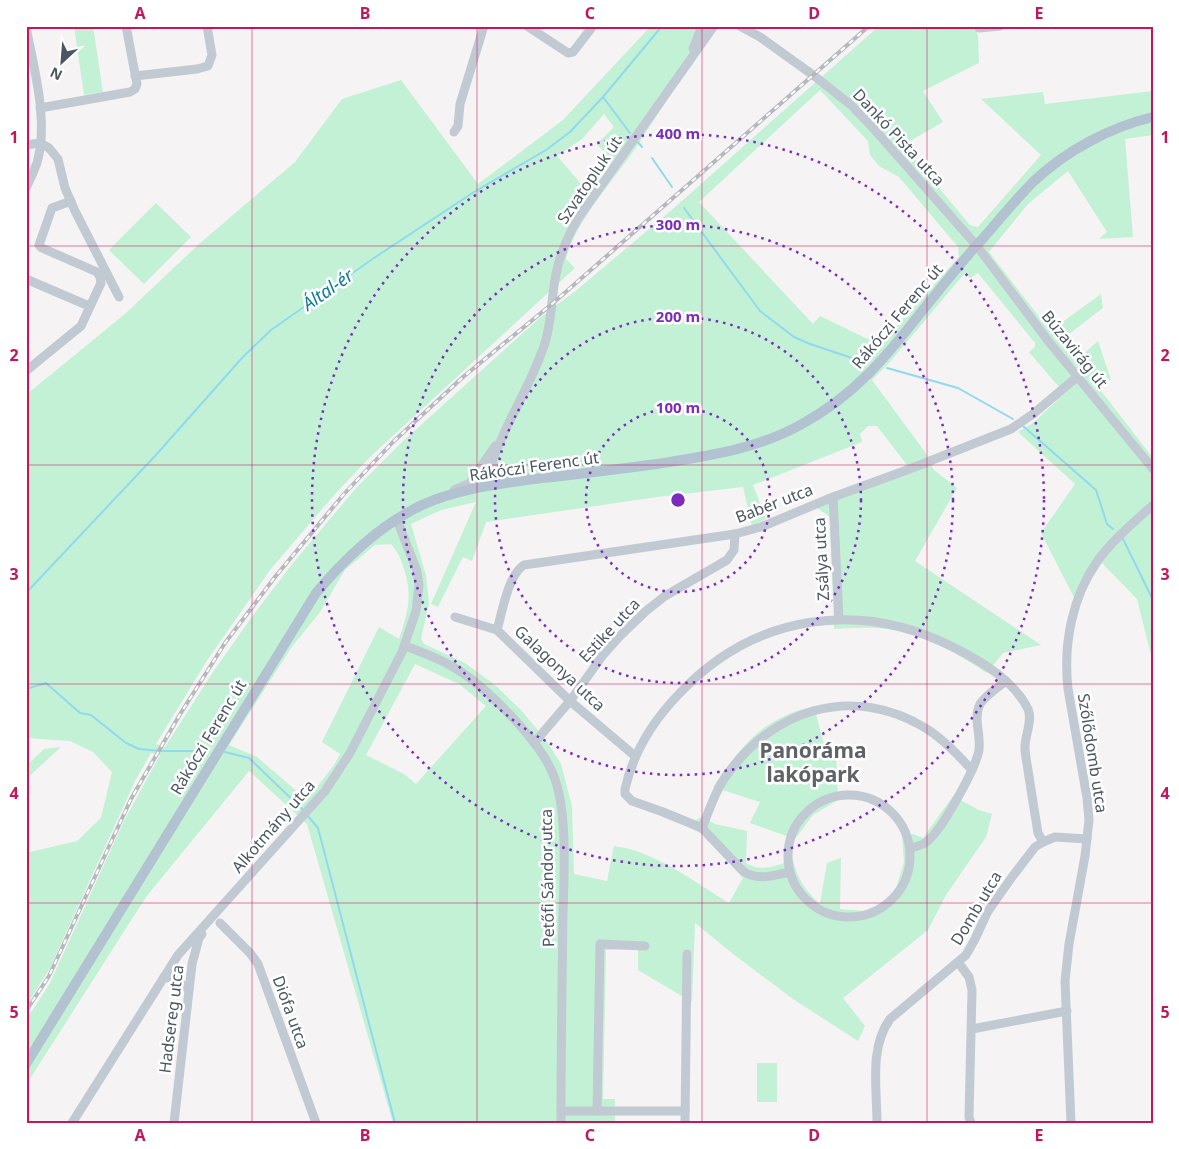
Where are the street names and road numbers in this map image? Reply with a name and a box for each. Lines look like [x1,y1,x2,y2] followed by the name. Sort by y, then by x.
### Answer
[848,84,950,190] street label: Dankó Pista utca
[552,132,627,228] street label: Szvatopluk út
[847,259,948,373] street label: Rákóczi Ferenc út
[1037,306,1113,393] street label: Búzavirág út
[468,446,600,486] street label: Rákóczi Ferenc út
[732,478,816,528] street label: Babér utca
[808,517,834,601] street label: Zsálya utca
[573,593,645,667] street label: Estike utca
[510,620,610,716] street label: Galagonya utca
[165,675,251,799] street label: Rákóczi Ferenc út
[1073,692,1113,814] street label: Szőlődomb utca
[226,775,320,877] street label: Alkotmány utca
[535,809,559,947] street label: Petőfi Sándor utca
[945,867,1007,949] street label: Domb utca
[153,964,189,1074] street label: Hadsereg utca
[268,972,314,1052] street label: Diófa utca

